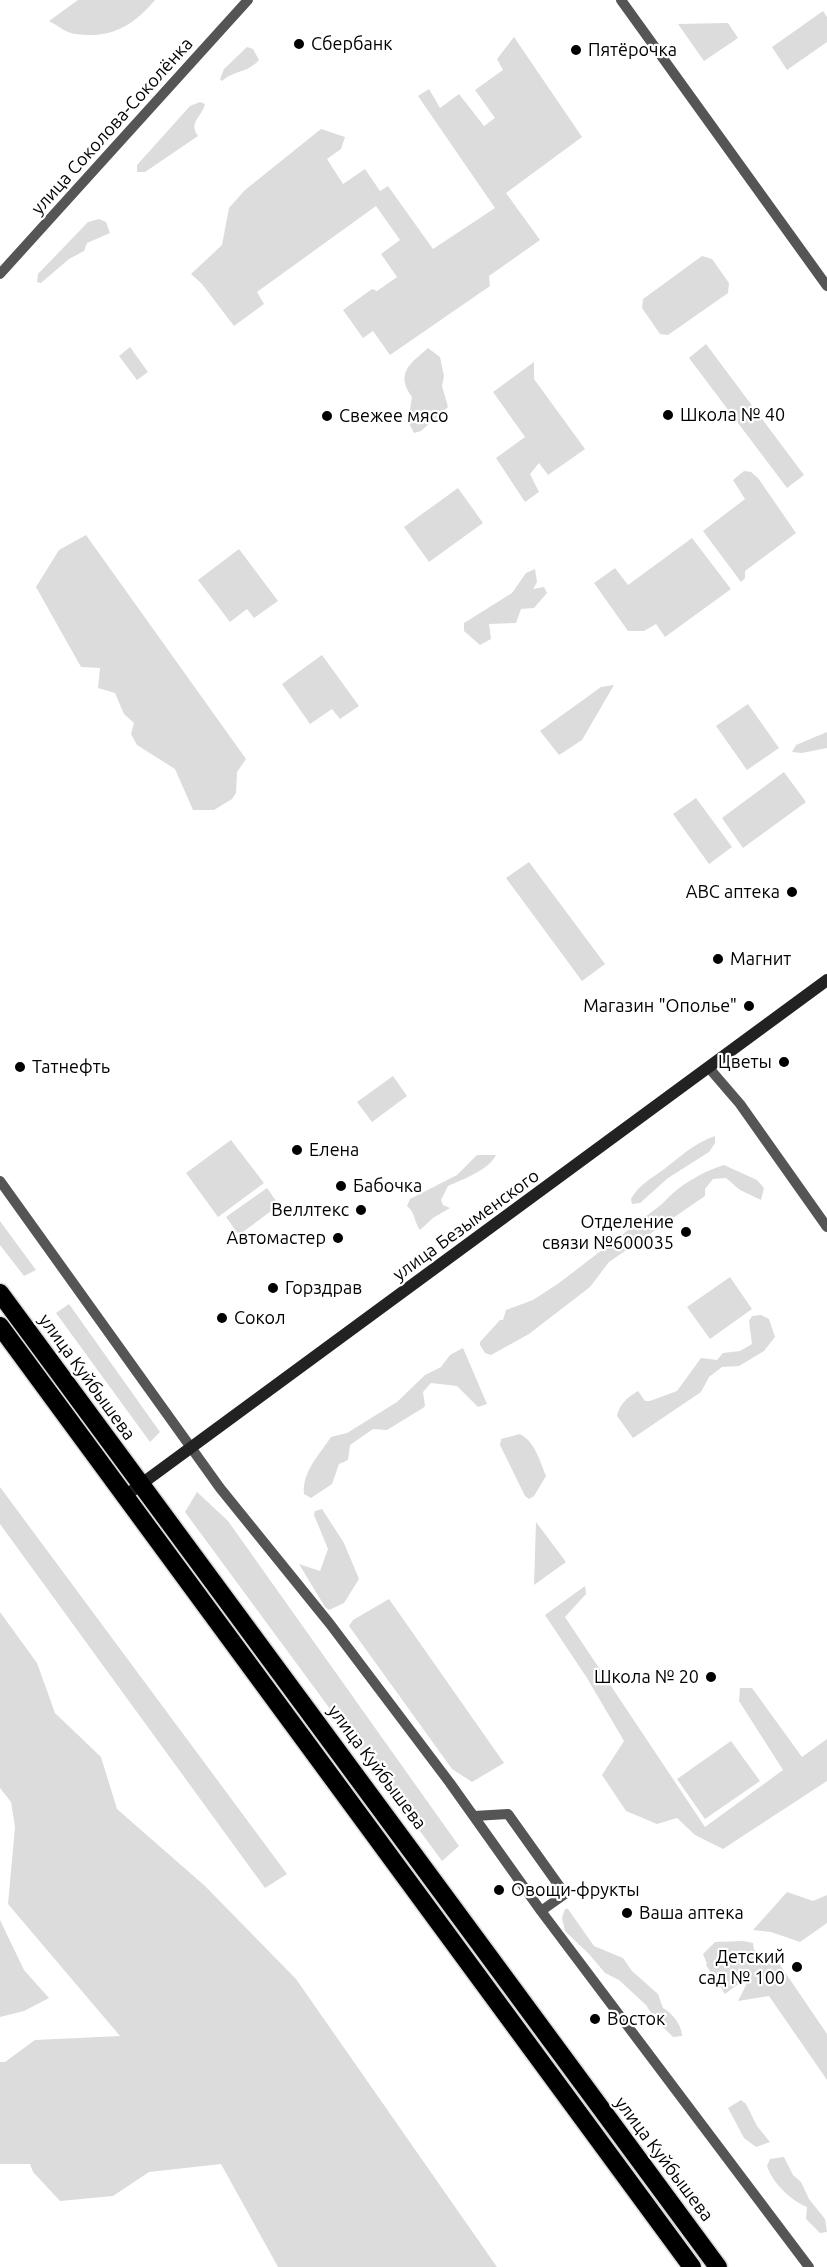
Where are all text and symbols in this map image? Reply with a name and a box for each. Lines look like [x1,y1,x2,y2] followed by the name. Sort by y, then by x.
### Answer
[27,33,197,219] street label: улица Соколова-Соколёнка
[311,33,393,55] place label: Сбербанк
[292,37,306,51] marker: Сбербанк
[588,39,677,61] place label: Пятёрочка
[569,43,583,57] marker: Пятёрочка
[680,404,785,426] place label: Школа № 40
[339,405,449,427] place label: Свежее мясо
[661,408,675,422] marker: Школа № 40
[320,409,334,423] marker: Свежее мясо
[686,881,780,903] place label: АВС аптека
[785,885,799,899] marker: АВС аптека
[730,948,791,970] place label: Магнит
[711,952,725,966] marker: Магнит
[583,995,737,1017] place label: Магазин "Ополье"
[742,999,756,1013] marker: Магазин "Ополье"
[718,1051,772,1073] place label: Цветы
[777,1055,791,1069] marker: Цветы
[32,1056,110,1078] place label: Татнефть
[13,1060,27,1074] marker: Татнефть
[309,1139,359,1161] place label: Елена
[290,1143,304,1157] marker: Елена
[389,1165,543,1285] street label: улица Безыменского
[353,1175,422,1197] place label: Бабочка
[334,1179,348,1193] marker: Бабочка
[271,1199,349,1221] place label: Веллтекс
[354,1203,368,1217] marker: Веллтекс
[542,1211,674,1254] place label: Отделение связи №600035
[679,1225,693,1239] marker: Отделение связи №600035
[226,1227,326,1249] place label: Автомастер
[331,1231,345,1245] marker: Автомастер
[285,1277,362,1299] place label: Горздрав
[266,1281,280,1295] marker: Горздрав
[234,1307,286,1329] place label: Сокол
[34,1310,140,1444] street label: улица Куйбышева
[215,1311,229,1325] marker: Сокол
[594,1666,699,1688] place label: Школа № 20
[704,1670,718,1684] marker: Школа № 20
[323,1700,431,1834] street label: улица Куйбышева
[511,1879,640,1901] place label: Овощи-фрукты
[492,1883,506,1897] marker: Овощи-фрукты
[639,1902,744,1924] place label: Ваша аптека
[620,1906,634,1920] marker: Ваша аптека
[698,1946,785,1988] place label: Детский сад № 100
[790,1960,804,1974] marker: Детский сад № 100
[607,2008,665,2030] place label: Восток
[588,2012,602,2026] marker: Восток
[610,2092,718,2226] street label: улица Куйбышева

